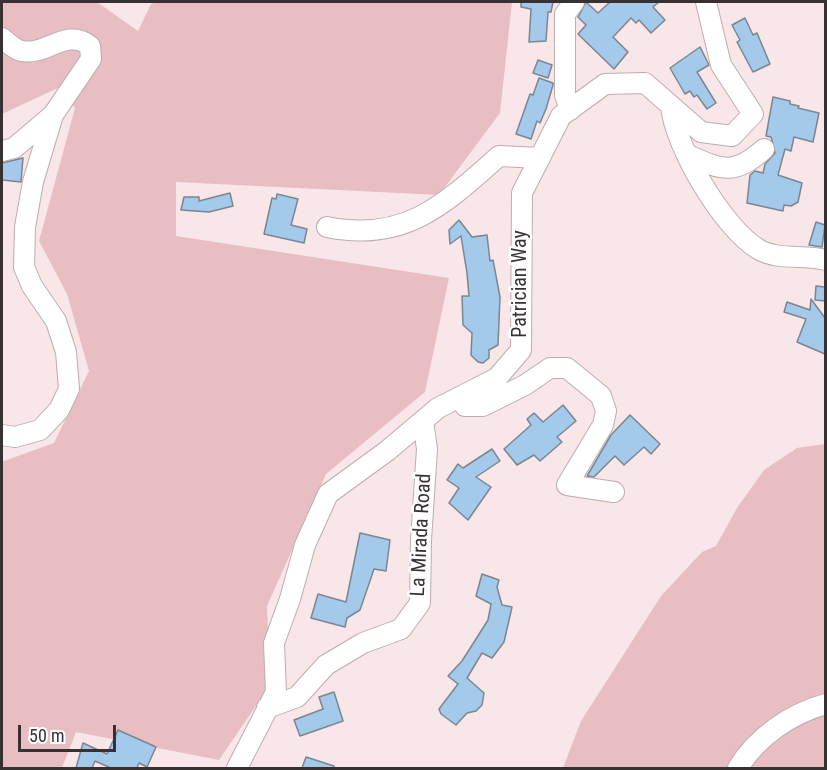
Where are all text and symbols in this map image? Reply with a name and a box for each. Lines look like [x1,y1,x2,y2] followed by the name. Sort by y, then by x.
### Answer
[509,230,533,338] street label: Patrician Way
[407,473,437,597] street label: La Mirada Road
[21,713,118,751] scale bar
[29,725,64,746] text: 50 m

